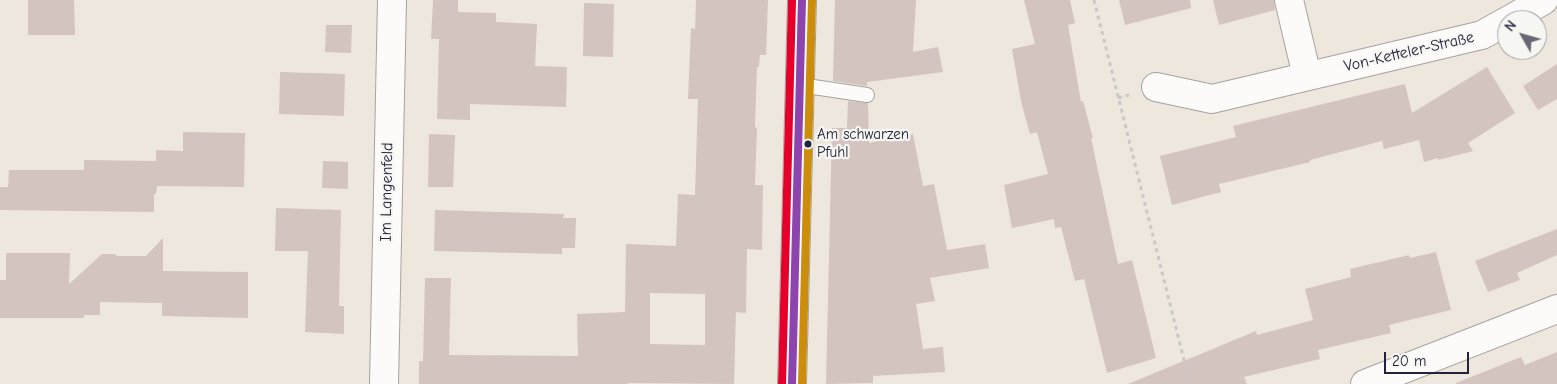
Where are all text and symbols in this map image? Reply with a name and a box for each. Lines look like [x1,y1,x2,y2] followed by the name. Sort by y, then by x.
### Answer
[1497,10,1547,60] north arrow
[1501,17,1520,35] text: N
[1342,28,1476,76] street label: Von-Ketteler-Straße
[817,126,909,161] place label: Am schwarzen Pfuhl
[803,139,813,149] marker: Am schwarzen Pfuhl
[377,142,397,242] street label: Im Langenfeld
[1387,342,1472,374] scale bar
[1392,352,1426,370] text: 20 m

